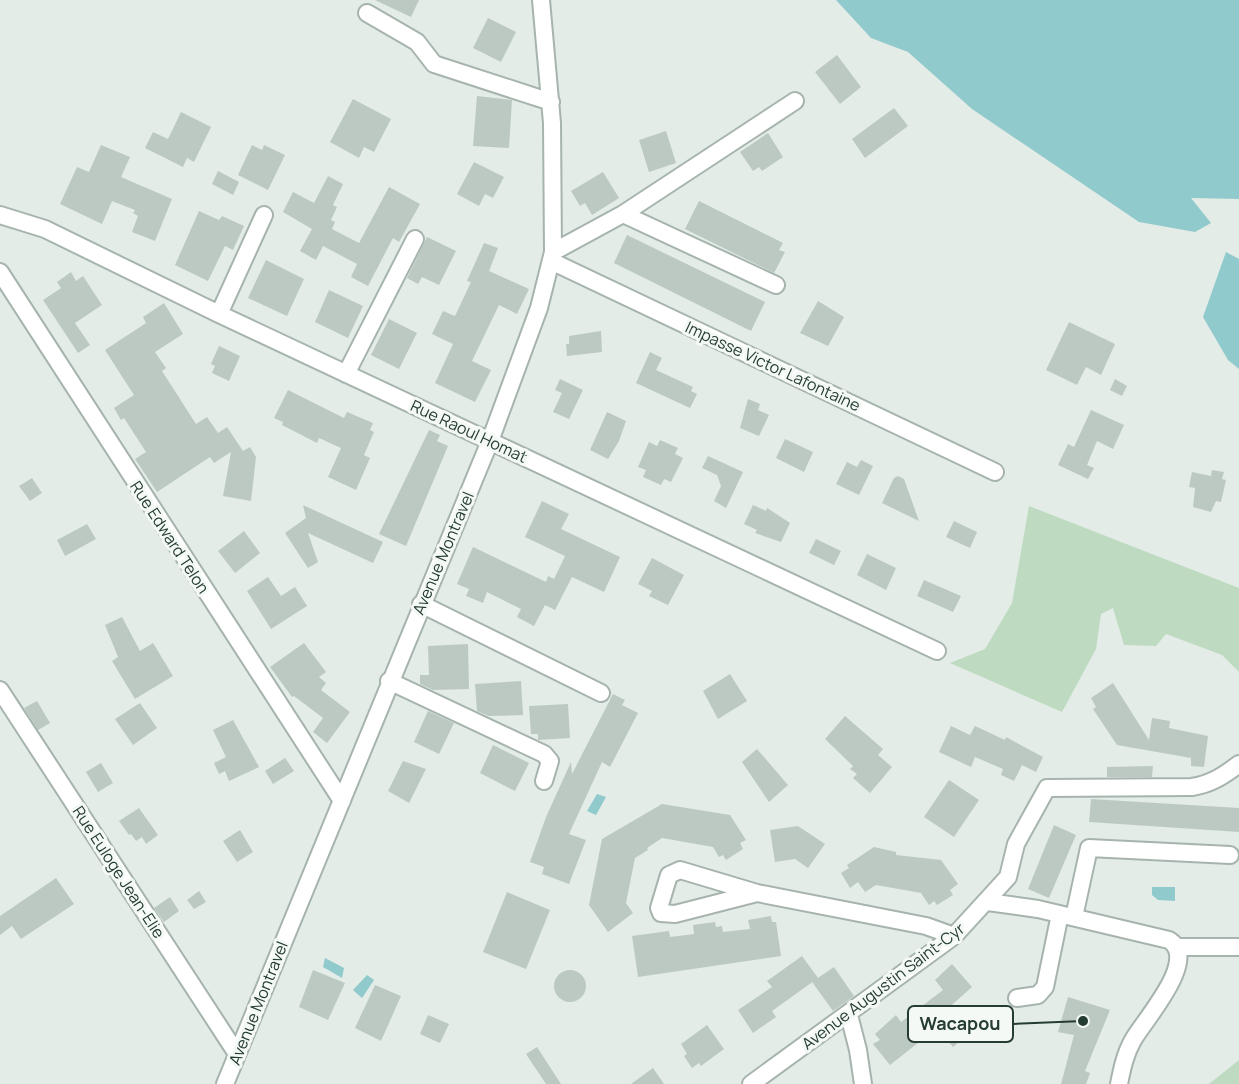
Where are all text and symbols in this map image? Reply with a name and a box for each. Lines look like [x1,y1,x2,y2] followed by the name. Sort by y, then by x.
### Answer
[682,316,864,416] street label: Impasse Victor Lafontaine
[407,394,531,468] street label: Rue Raoul Homat
[125,476,215,598] street label: Rue Edward Telon
[407,488,479,618] street label: Avenue Montravel
[68,802,170,942] street label: Rue Euloge Jean-Elie
[797,917,969,1055] street label: Avenue Augustin Saint-Cyr
[223,938,293,1068] street label: Avenue Montravel
[908,1006,1013,1042] callout: Wacapou
[919,1011,1001,1035] text: Wacapou

